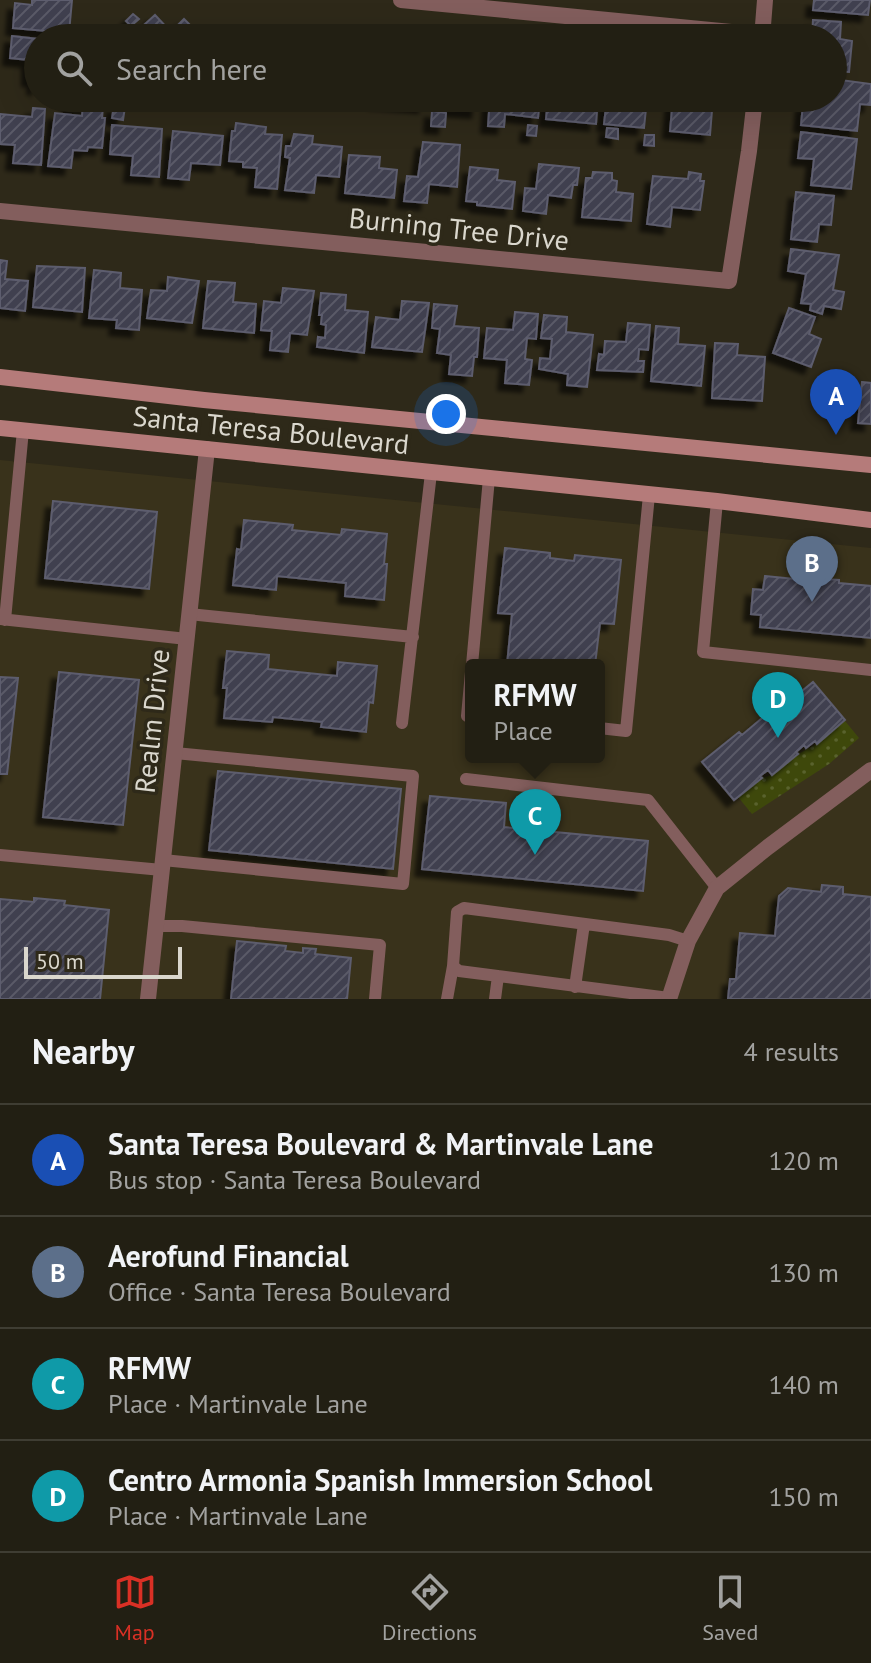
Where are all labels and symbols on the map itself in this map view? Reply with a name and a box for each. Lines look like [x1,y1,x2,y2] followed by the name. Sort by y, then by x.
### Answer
[347,199,571,258] street label: Burning Tree Drive
[810,369,862,435] pin: A
[426,394,466,434] your location
[131,397,411,462] street label: Santa Teresa Boulevard
[786,536,838,602] pin: B
[126,647,177,795] street label: Realm Drive
[752,672,804,738] pin: D
[509,789,561,855] pin: C
[24,943,182,979] scale bar

